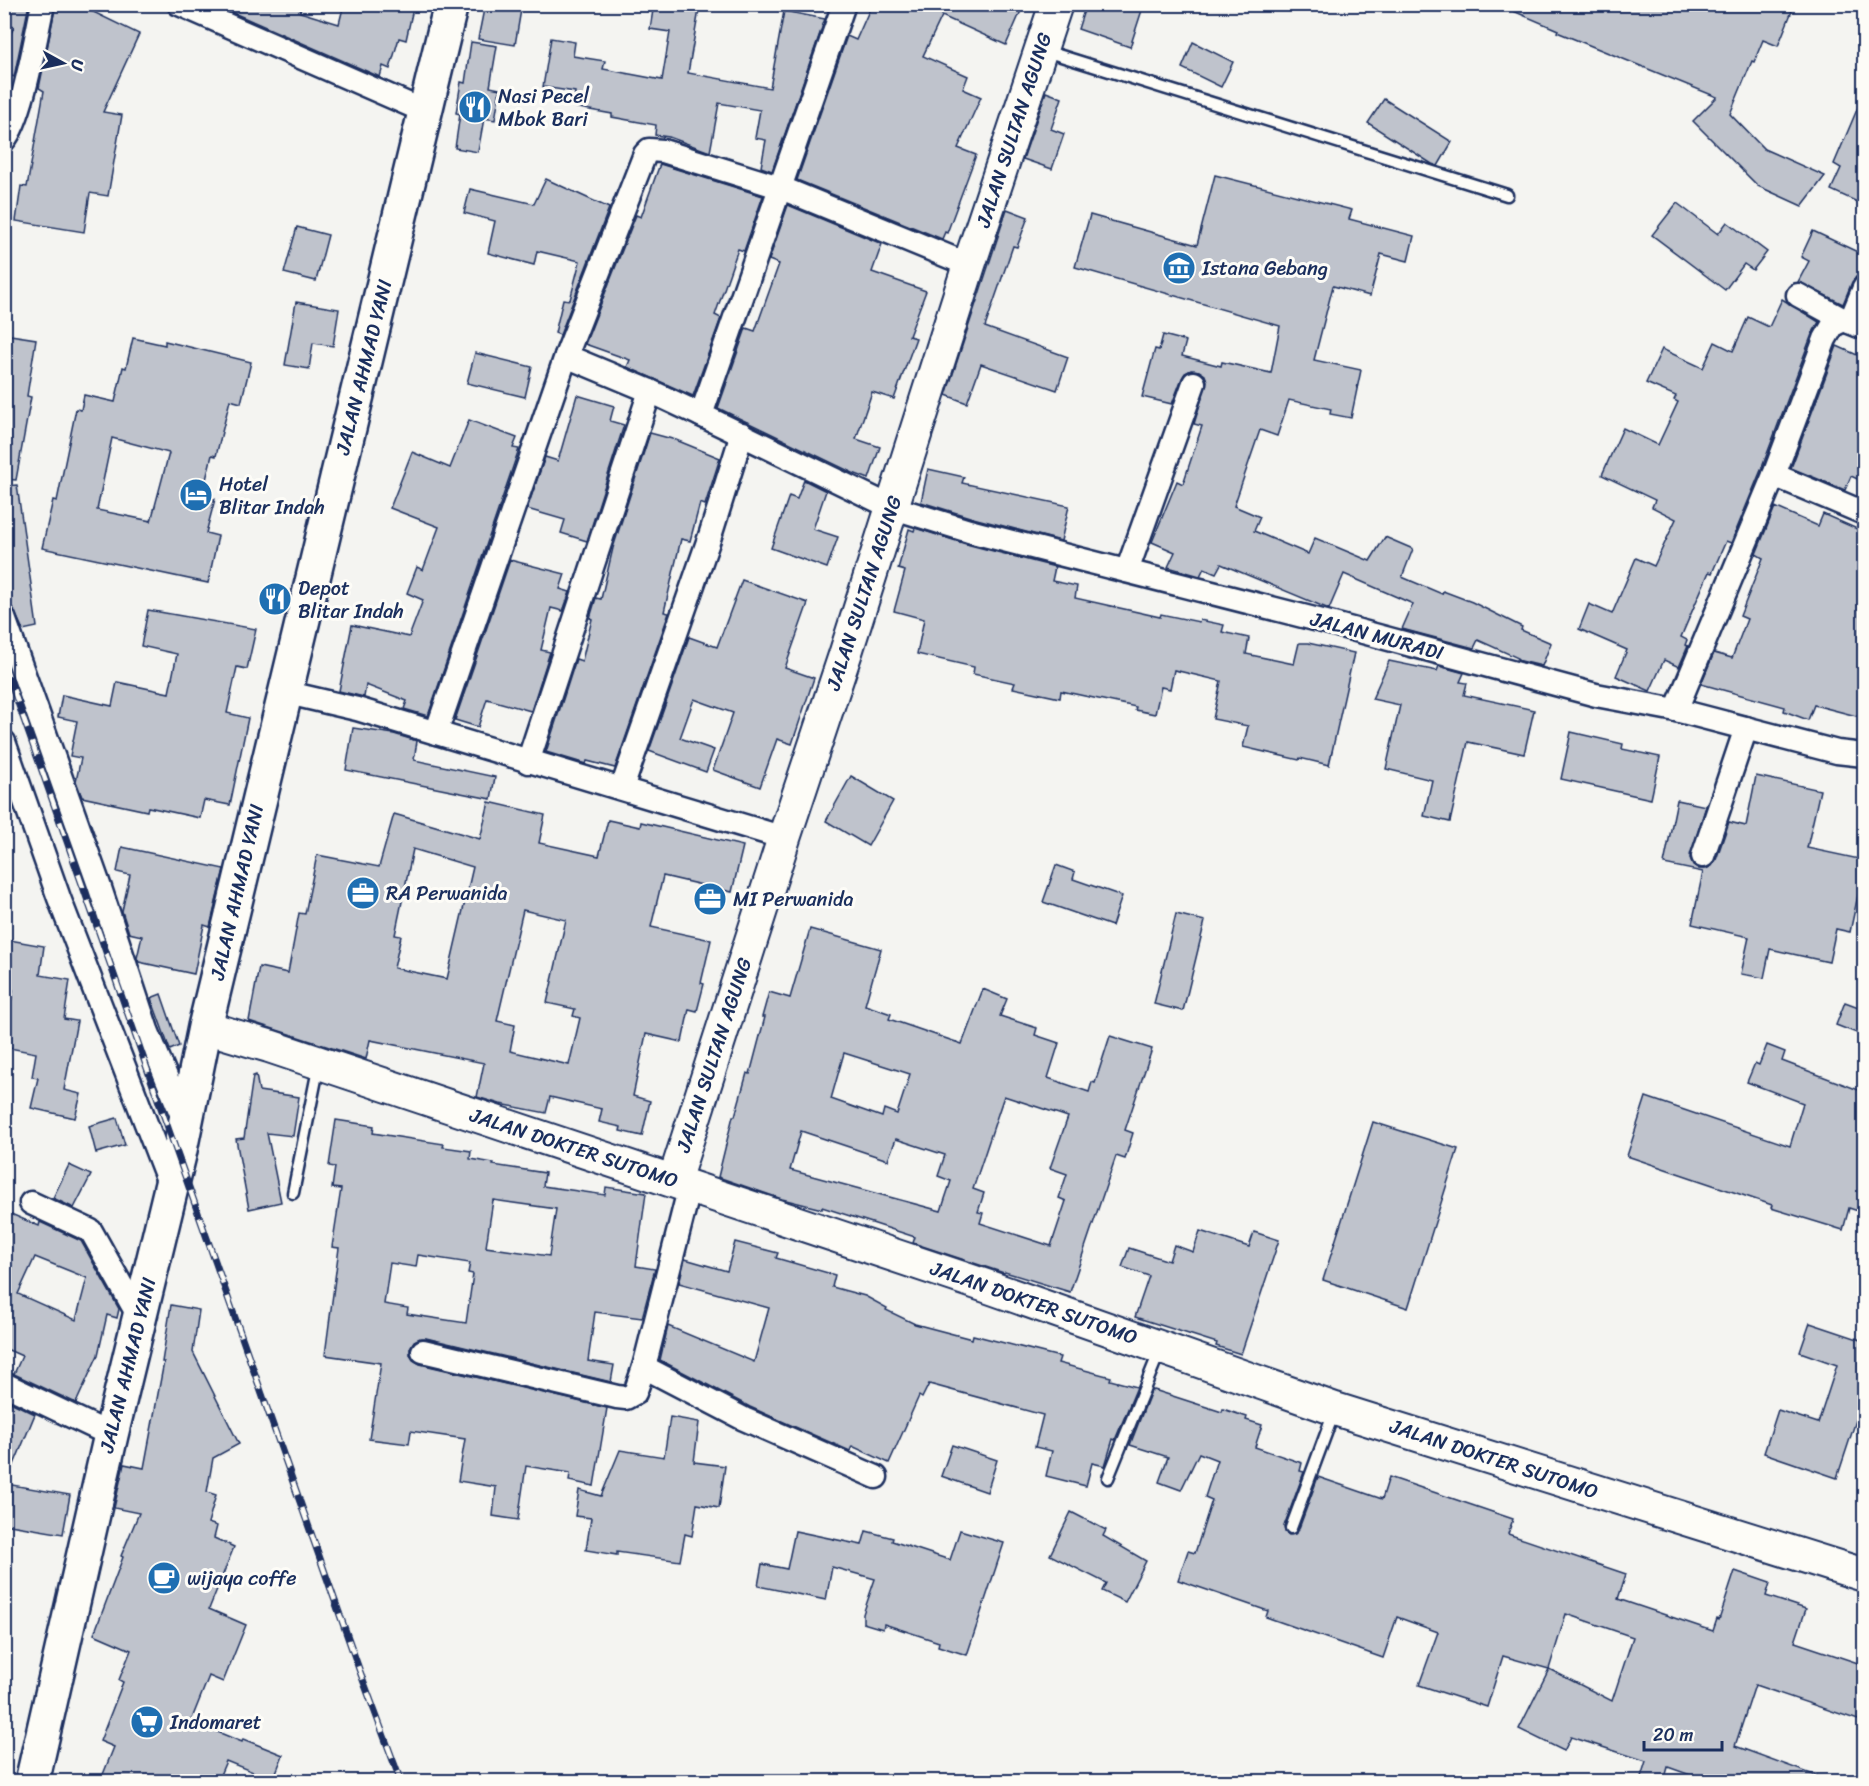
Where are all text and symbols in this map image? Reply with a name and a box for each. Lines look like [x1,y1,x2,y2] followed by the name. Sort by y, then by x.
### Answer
[966,28,1062,233] street label: JALAN SULTAN AGUNG
[33,33,93,93] north arrow
[62,58,92,74] text: U
[498,79,589,137] place label: Nasi Pecel Mbok Bari
[457,89,493,125] restaurant icon: Nasi Pecel Mbok Bari
[1161,250,1197,286] museum icon: Istana Gebang
[1201,251,1328,286] place label: Istana Gebang
[325,276,403,459] street label: JALAN AHMAD YANI
[219,467,325,525] place label: Hotel Blitar Indah
[178,477,214,513] hotel icon: Hotel Blitar Indah
[816,491,912,696] street label: JALAN SULTAN AGUNG
[298,571,404,629] place label: Depot Blitar Indah
[257,581,293,617] restaurant icon: Depot Blitar Indah
[1306,601,1447,671] street label: JALAN MURADI
[200,801,274,984] street label: JALAN AHMAD YANI
[345,875,381,911] office icon: RA Perwanida
[386,876,508,911] place label: RA Perwanida
[692,881,728,917] office icon: MI Perwanida
[733,882,853,917] place label: MI Perwanida
[666,953,762,1158] street label: JALAN SULTAN AGUNG
[464,1097,683,1198] street label: JALAN DOKTER SUTOMO
[925,1251,1142,1355] street label: JALAN DOKTER SUTOMO
[89,1274,167,1457] street label: JALAN AHMAD YANI
[1384,1408,1603,1509] street label: JALAN DOKTER SUTOMO
[146,1560,182,1596] cafe icon: wijaya coffe
[187,1561,297,1596] place label: wijaya coffe
[129,1704,165,1740] supermarket icon: Indomaret
[169,1705,262,1740] place label: Indomaret
[1644,1714,1722,1752] scale bar
[1653,1719,1693,1751] text: 20 m

